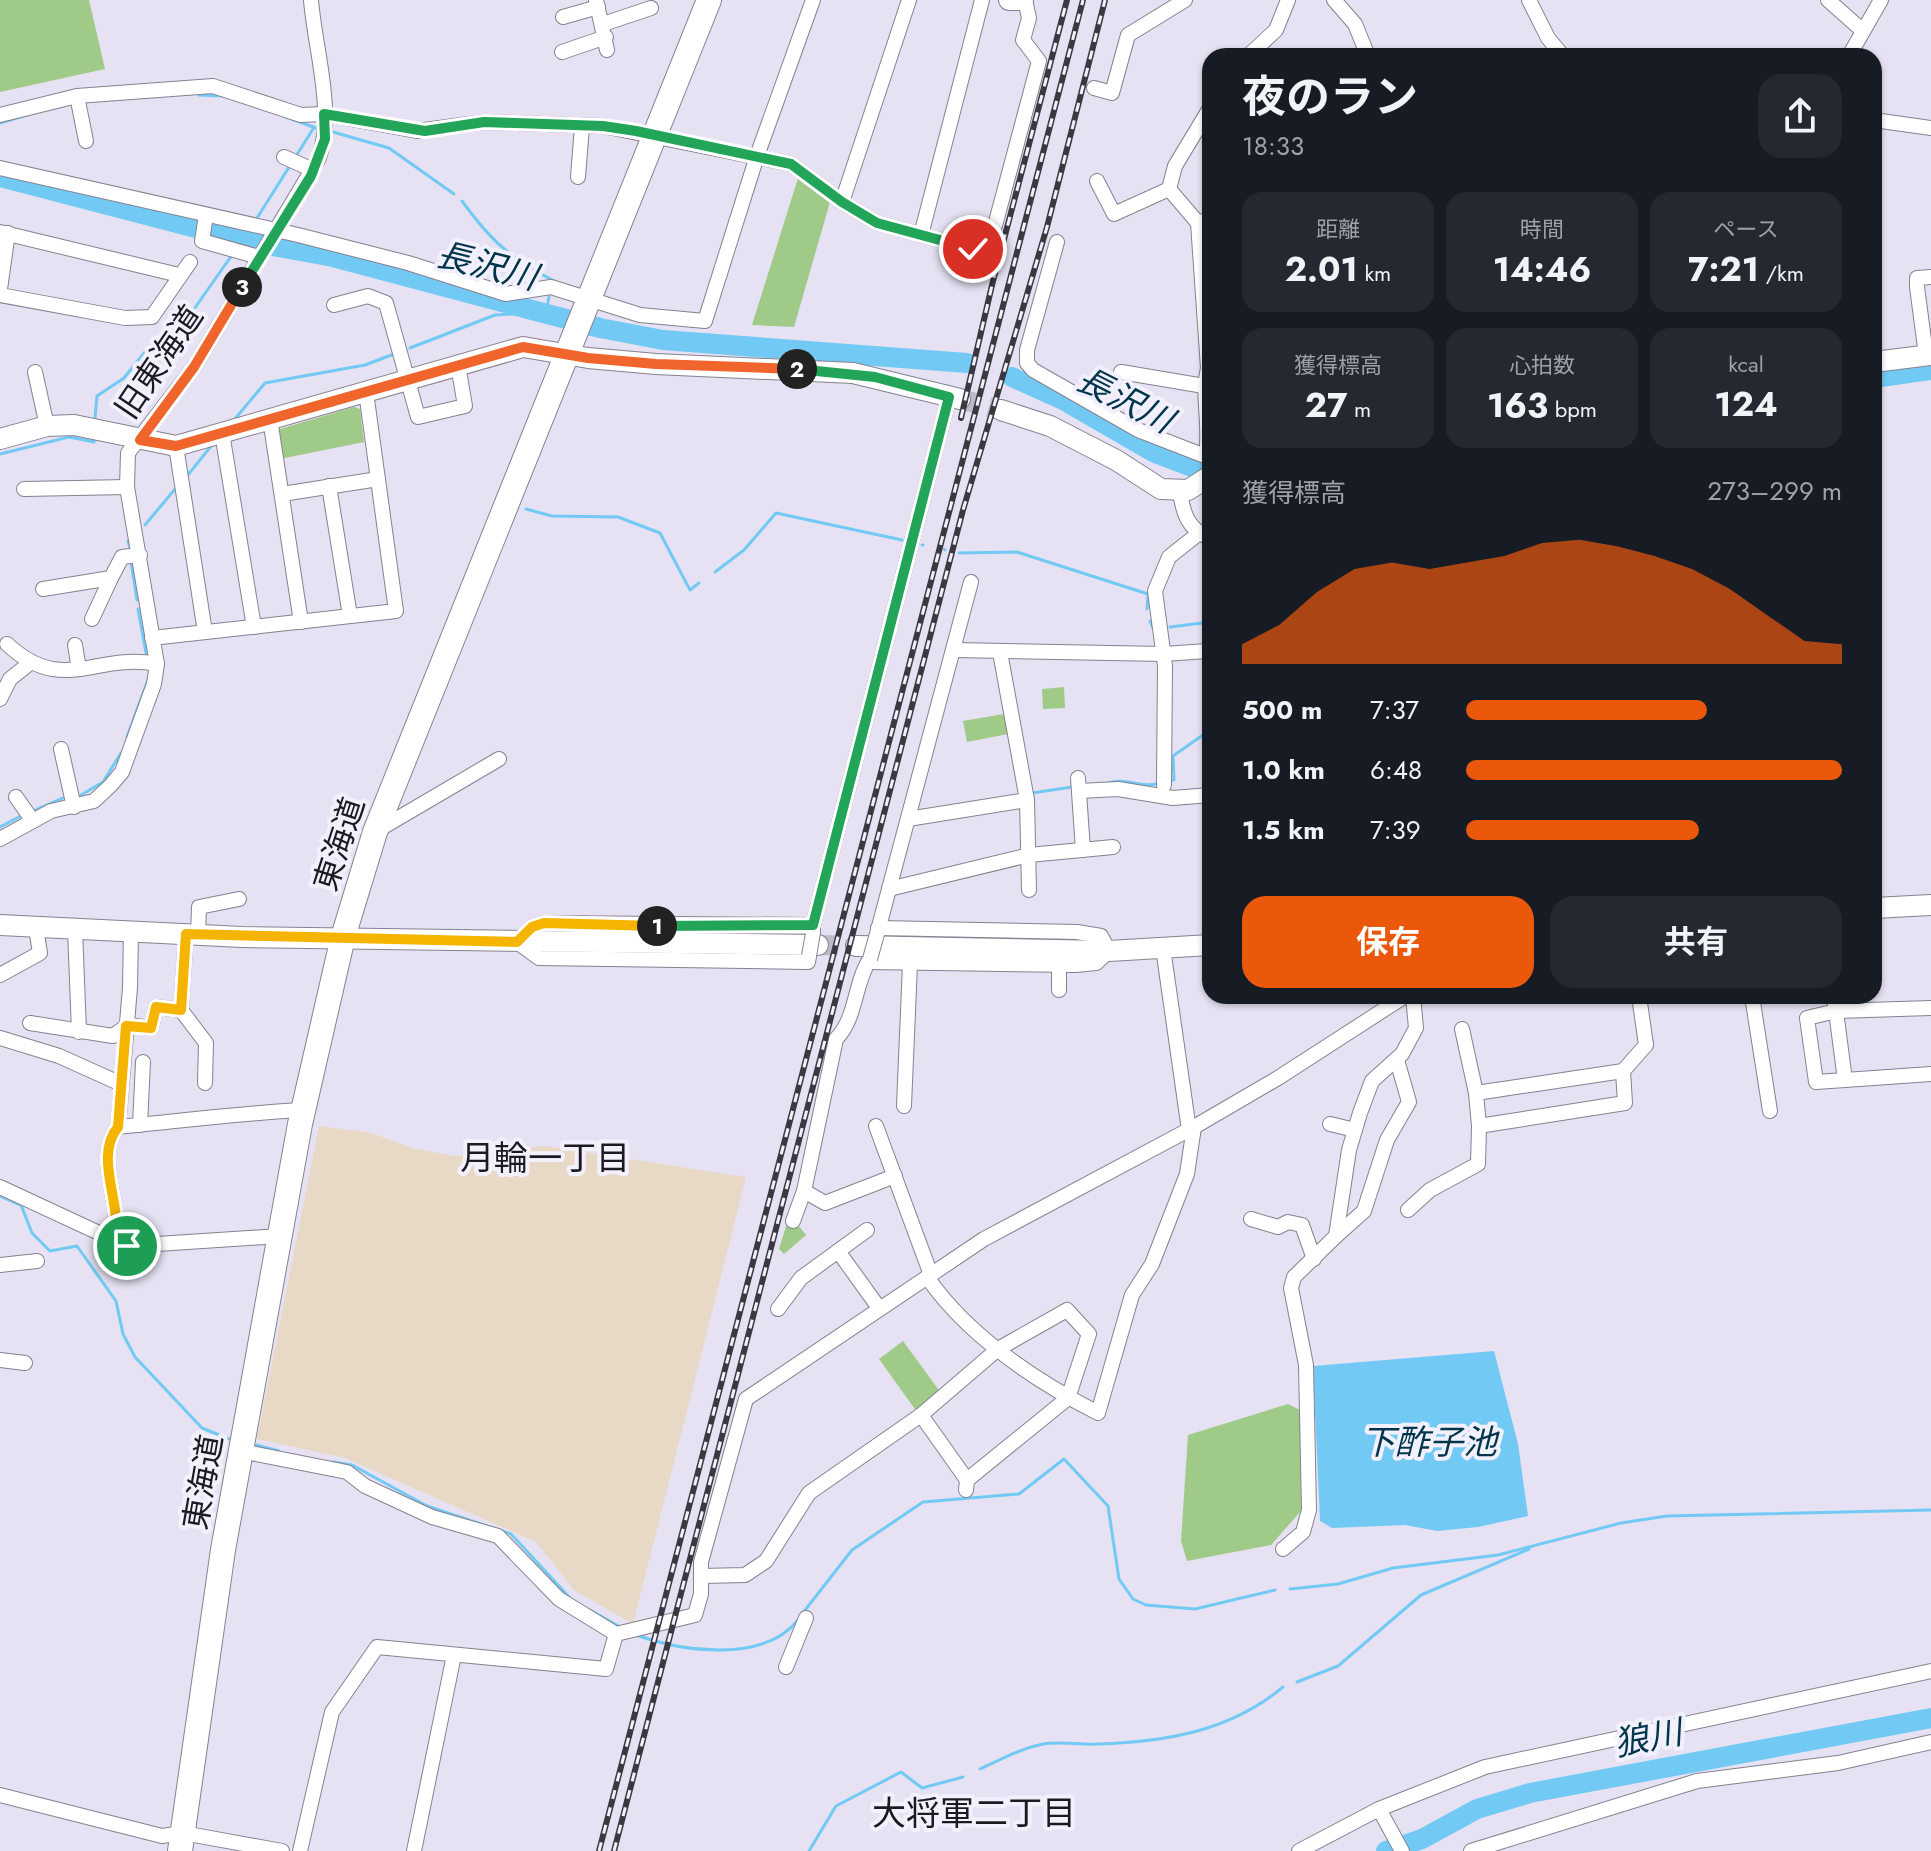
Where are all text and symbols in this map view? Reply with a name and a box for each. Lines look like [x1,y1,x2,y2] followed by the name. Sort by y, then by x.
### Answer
[1242,65,1418,129] text: 夜のラン
[1758,74,1842,158] button: share
[1242,127,1304,165] text: 18:33
[1316,213,1360,245] text: 距離
[1520,213,1564,245] text: 時間
[1714,213,1778,245] text: ペース
[939,215,1007,283] pin
[951,227,995,271] icon: check
[432,230,545,303] water label: 長沢川
[1285,245,1358,294] text: 2.01
[1493,245,1591,294] text: 14:46
[1688,245,1759,294] text: 7:21
[1358,257,1391,289] text: km
[1759,257,1804,289] text: /km
[222,267,262,307] pin: 3
[235,271,249,303] text: 3
[104,296,214,428] street label: 旧東海道
[1728,348,1764,380] text: kcal
[777,349,817,389] pin: 2
[1294,349,1382,381] text: 獲得標高
[1509,349,1575,381] text: 心拍数
[790,353,804,385] text: 2
[1068,355,1184,446] water label: 長沢川
[1714,380,1778,429] text: 124
[1305,381,1348,430] text: 27
[1487,381,1548,430] text: 163
[1348,393,1371,425] text: m
[1548,393,1597,425] text: bpm
[1707,472,1842,510] text: 273–299 m
[1242,474,1346,512] text: 獲得標高
[1242,691,1322,729] text: 500 m
[1370,691,1419,729] text: 7:37
[1242,751,1325,789] text: 1.0 km
[1370,751,1422,789] text: 6:48
[302,791,376,897] street label: 東海道
[1242,811,1325,849] text: 1.5 km
[1370,811,1421,849] text: 7:39
[1242,896,1534,988] button: 保存
[1550,896,1842,988] button: 共有
[637,906,677,946] pin: 1
[651,910,663,942] text: 1
[460,1134,630,1183] district label: 月輪一丁目
[93,1212,161,1280] pin
[105,1224,149,1268] icon: arrive
[1361,1418,1500,1467] water label: 下酢子池
[172,1431,234,1533] street label: 東海道
[1610,1707,1689,1769] water label: 狼川
[872,1789,1076,1838] district label: 大将軍二丁目

